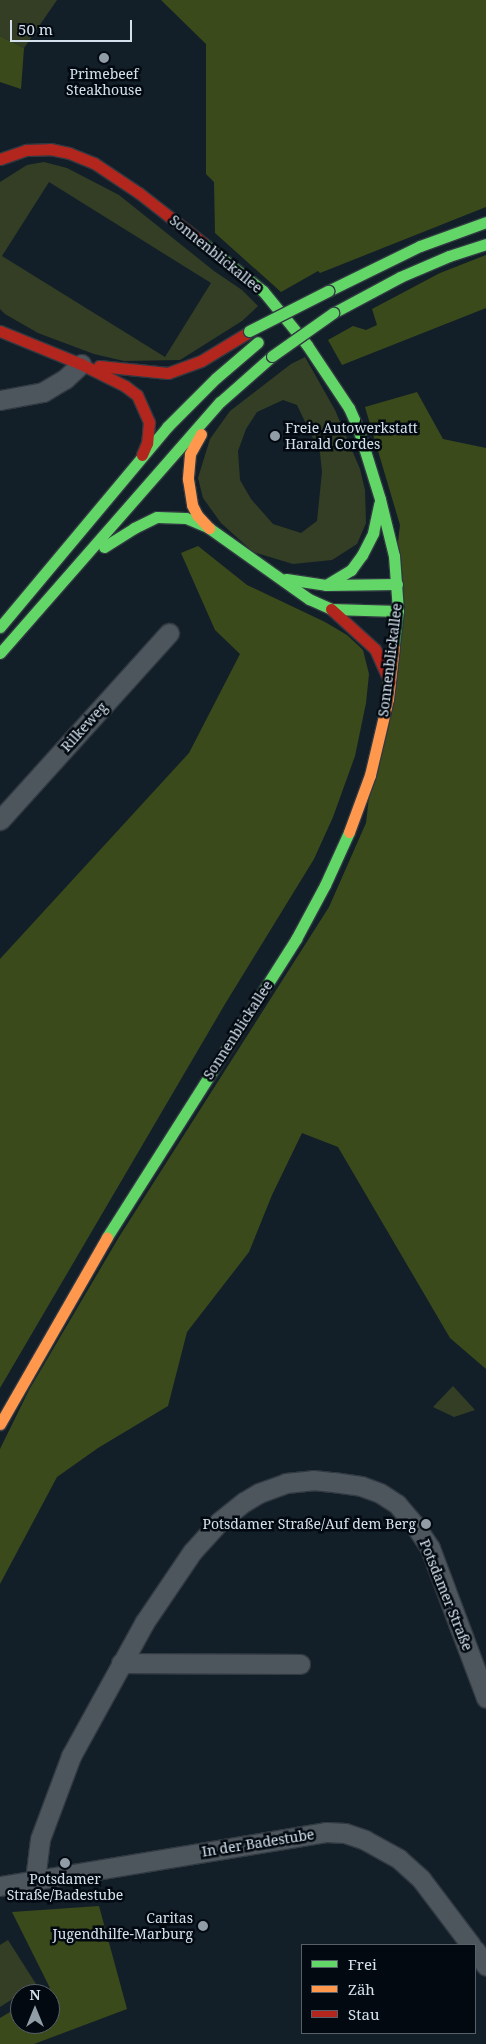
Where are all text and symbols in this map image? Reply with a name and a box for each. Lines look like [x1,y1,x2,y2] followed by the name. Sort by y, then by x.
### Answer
[12,10,135,42] scale bar
[18,19,53,39] text: 50 m
[98,52,110,64] marker: Primebeef Steakhouse
[66,66,142,98] place label: Primebeef Steakhouse
[166,212,266,296] street label: Sonnenblickallee
[285,420,418,452] place label: Freie Autowerkstatt Harald Cordes
[269,430,281,442] marker: Freie Autowerkstatt Harald Cordes
[375,602,405,718] street label: Sonnenblickallee
[58,699,110,755] street label: Rilkeweg
[200,977,276,1083] street label: Sonnenblickallee
[202,1516,416,1532] place label: Potsdamer Straße/Auf dem Berg
[420,1518,432,1530] marker: Potsdamer Straße/Auf dem Berg
[416,1537,476,1653] street label: Potsdamer Straße
[201,1826,315,1860] street label: In der Badestube
[59,1857,71,1869] marker: Potsdamer Straße/Badestube
[7,1871,123,1904] place label: Potsdamer Straße/Badestube
[53,1910,193,1942] place label: Caritas Jugendhilfe-Marburg
[197,1920,209,1932] marker: Caritas Jugendhilfe-Marburg
[301,1944,476,2034] legend
[348,1954,377,1974] text: Frei
[348,1979,375,1999] text: Zäh
[10,1984,60,2034] north arrow
[29,1985,41,2004] text: N
[348,2004,379,2024] text: Stau

